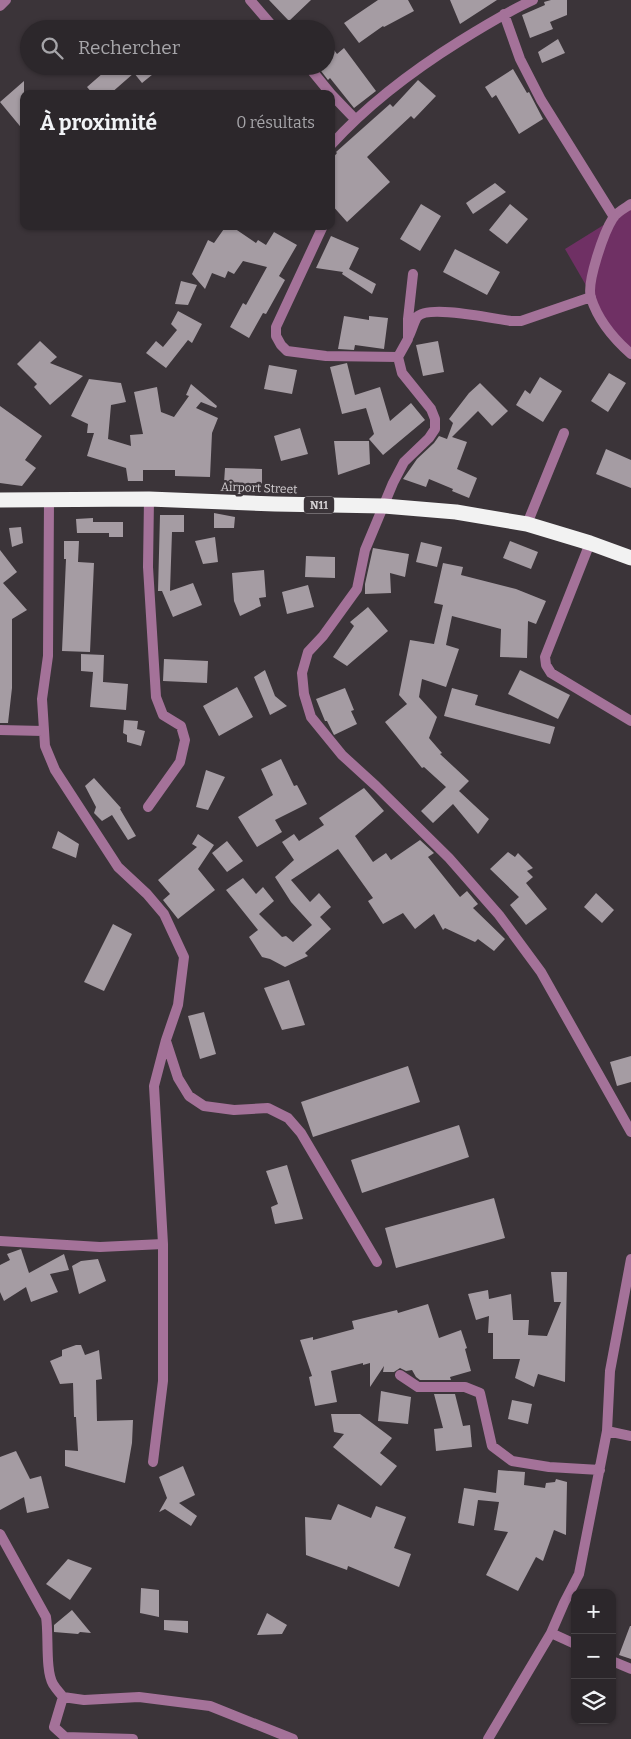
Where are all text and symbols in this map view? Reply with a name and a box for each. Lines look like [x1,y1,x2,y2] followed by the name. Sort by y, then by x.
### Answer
[20,20,335,75] search box
[38,34,66,62] icon: search
[78,36,180,59] text: Rechercher
[40,110,157,136] text: À proximité
[236,113,315,132] text: 0 résultats
[220,480,298,496] street label: Airport Street
[304,496,334,514] road number: N11
[571,1589,616,1724] map controls
[571,1589,616,1634] button: +
[571,1634,616,1679] button: −
[571,1679,616,1724] button: layers

